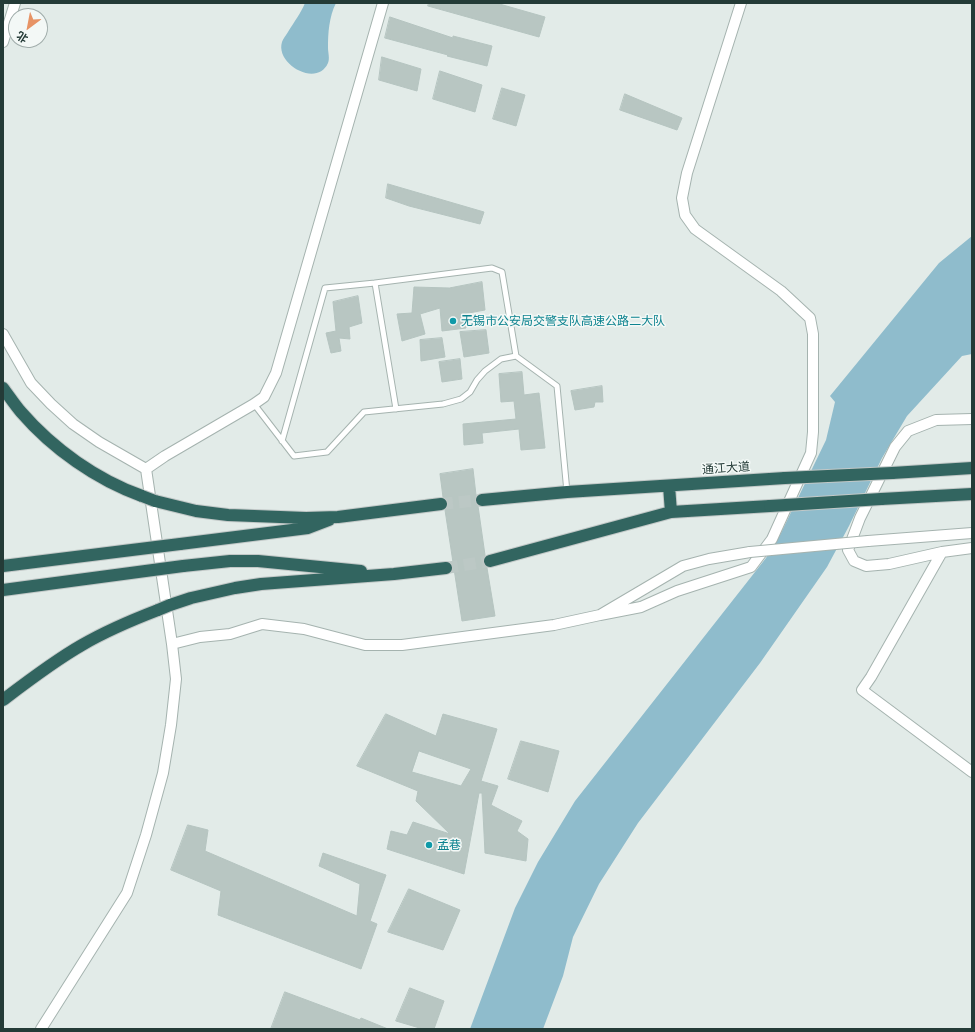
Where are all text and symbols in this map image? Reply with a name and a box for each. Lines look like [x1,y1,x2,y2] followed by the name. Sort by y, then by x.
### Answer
[8,8,48,48] north arrow
[14,29,30,46] text: 北
[461,314,665,328] place label: 无锡市公安局交警支队高速公路二大队
[448,316,458,326] marker: 无锡市公安局交警支队高速公路二大队
[702,459,750,477] street label: 通江大道
[437,838,461,852] place label: 孟巷
[424,840,434,850] marker: 孟巷

